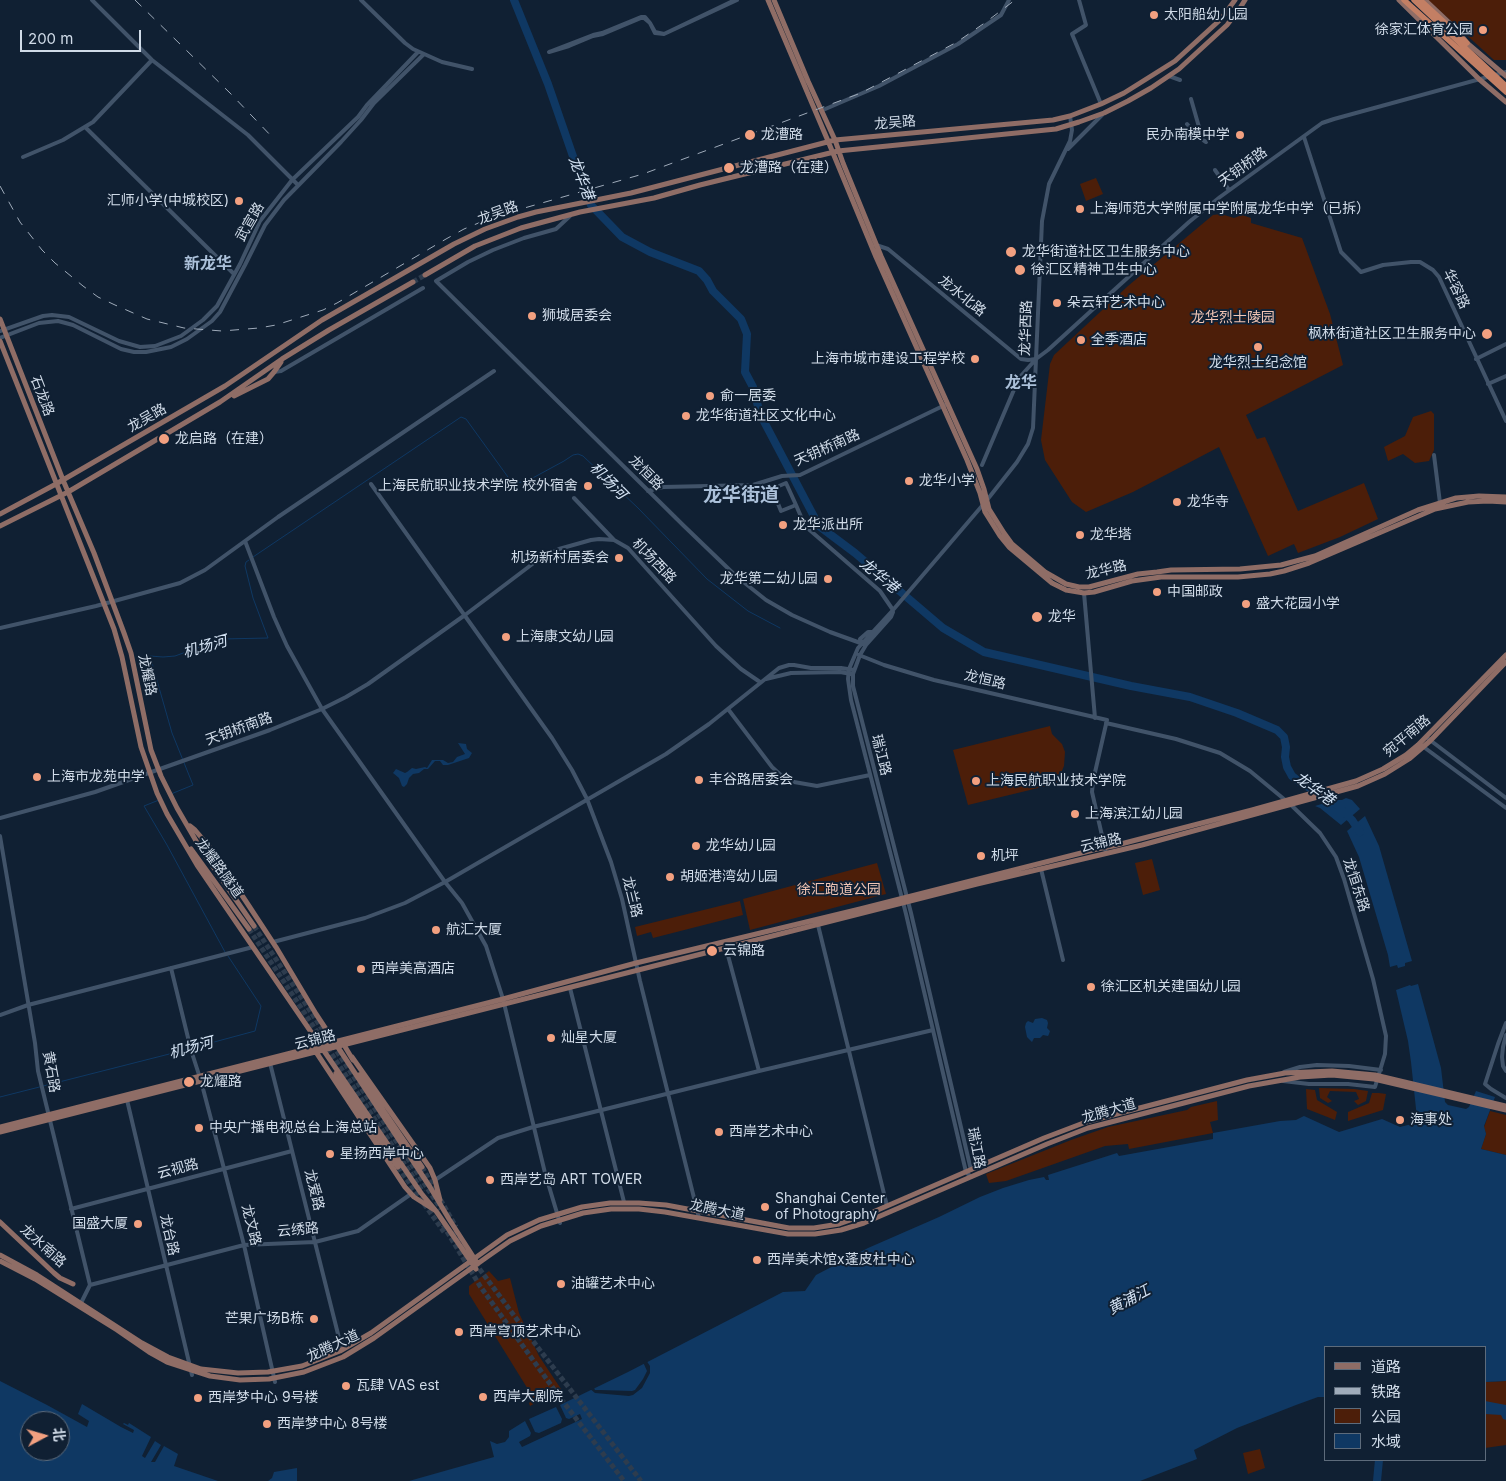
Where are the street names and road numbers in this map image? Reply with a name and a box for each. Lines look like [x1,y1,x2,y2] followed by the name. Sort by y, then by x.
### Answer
[873,113,917,133] street label: 龙吴路
[1215,144,1271,190] street label: 天钥桥路
[475,198,521,228] street label: 龙吴路
[232,200,268,244] street label: 武宣路
[1439,266,1473,312] street label: 华容路
[935,272,989,320] street label: 龙水北路
[1017,300,1035,356] street label: 龙华西路
[27,373,57,419] street label: 石龙路
[125,400,169,436] street label: 龙吴路
[792,426,862,470] street label: 天钥桥南路
[625,452,667,494] street label: 龙恒路
[629,535,679,587] street label: 机场西路
[1084,557,1128,583] street label: 龙华路
[134,653,160,697] street label: 龙耀路
[963,667,1007,693] street label: 龙恒路
[203,709,275,749] street label: 天钥桥南路
[1380,712,1434,760] street label: 宛平南路
[868,733,894,777] street label: 瑞江路
[1079,830,1123,856] street label: 云锦路
[192,835,246,901] street label: 龙耀路隧道
[1339,856,1373,914] street label: 龙恒东路
[619,875,645,919] street label: 龙兰路
[293,1027,337,1053] street label: 云锦路
[39,1050,63,1094] street label: 黄石路
[1080,1095,1138,1127] street label: 龙腾大道
[964,1126,988,1170] street label: 瑞江路
[156,1155,200,1183] street label: 云视路
[301,1168,327,1212] street label: 龙爱路
[688,1196,746,1224] street label: 龙腾大道
[238,1203,264,1247] street label: 龙文路
[156,1213,182,1257] street label: 龙台路
[276,1220,320,1240] street label: 云绣路
[17,1221,69,1271] street label: 龙水南路
[304,1327,362,1365] street label: 龙腾大道

